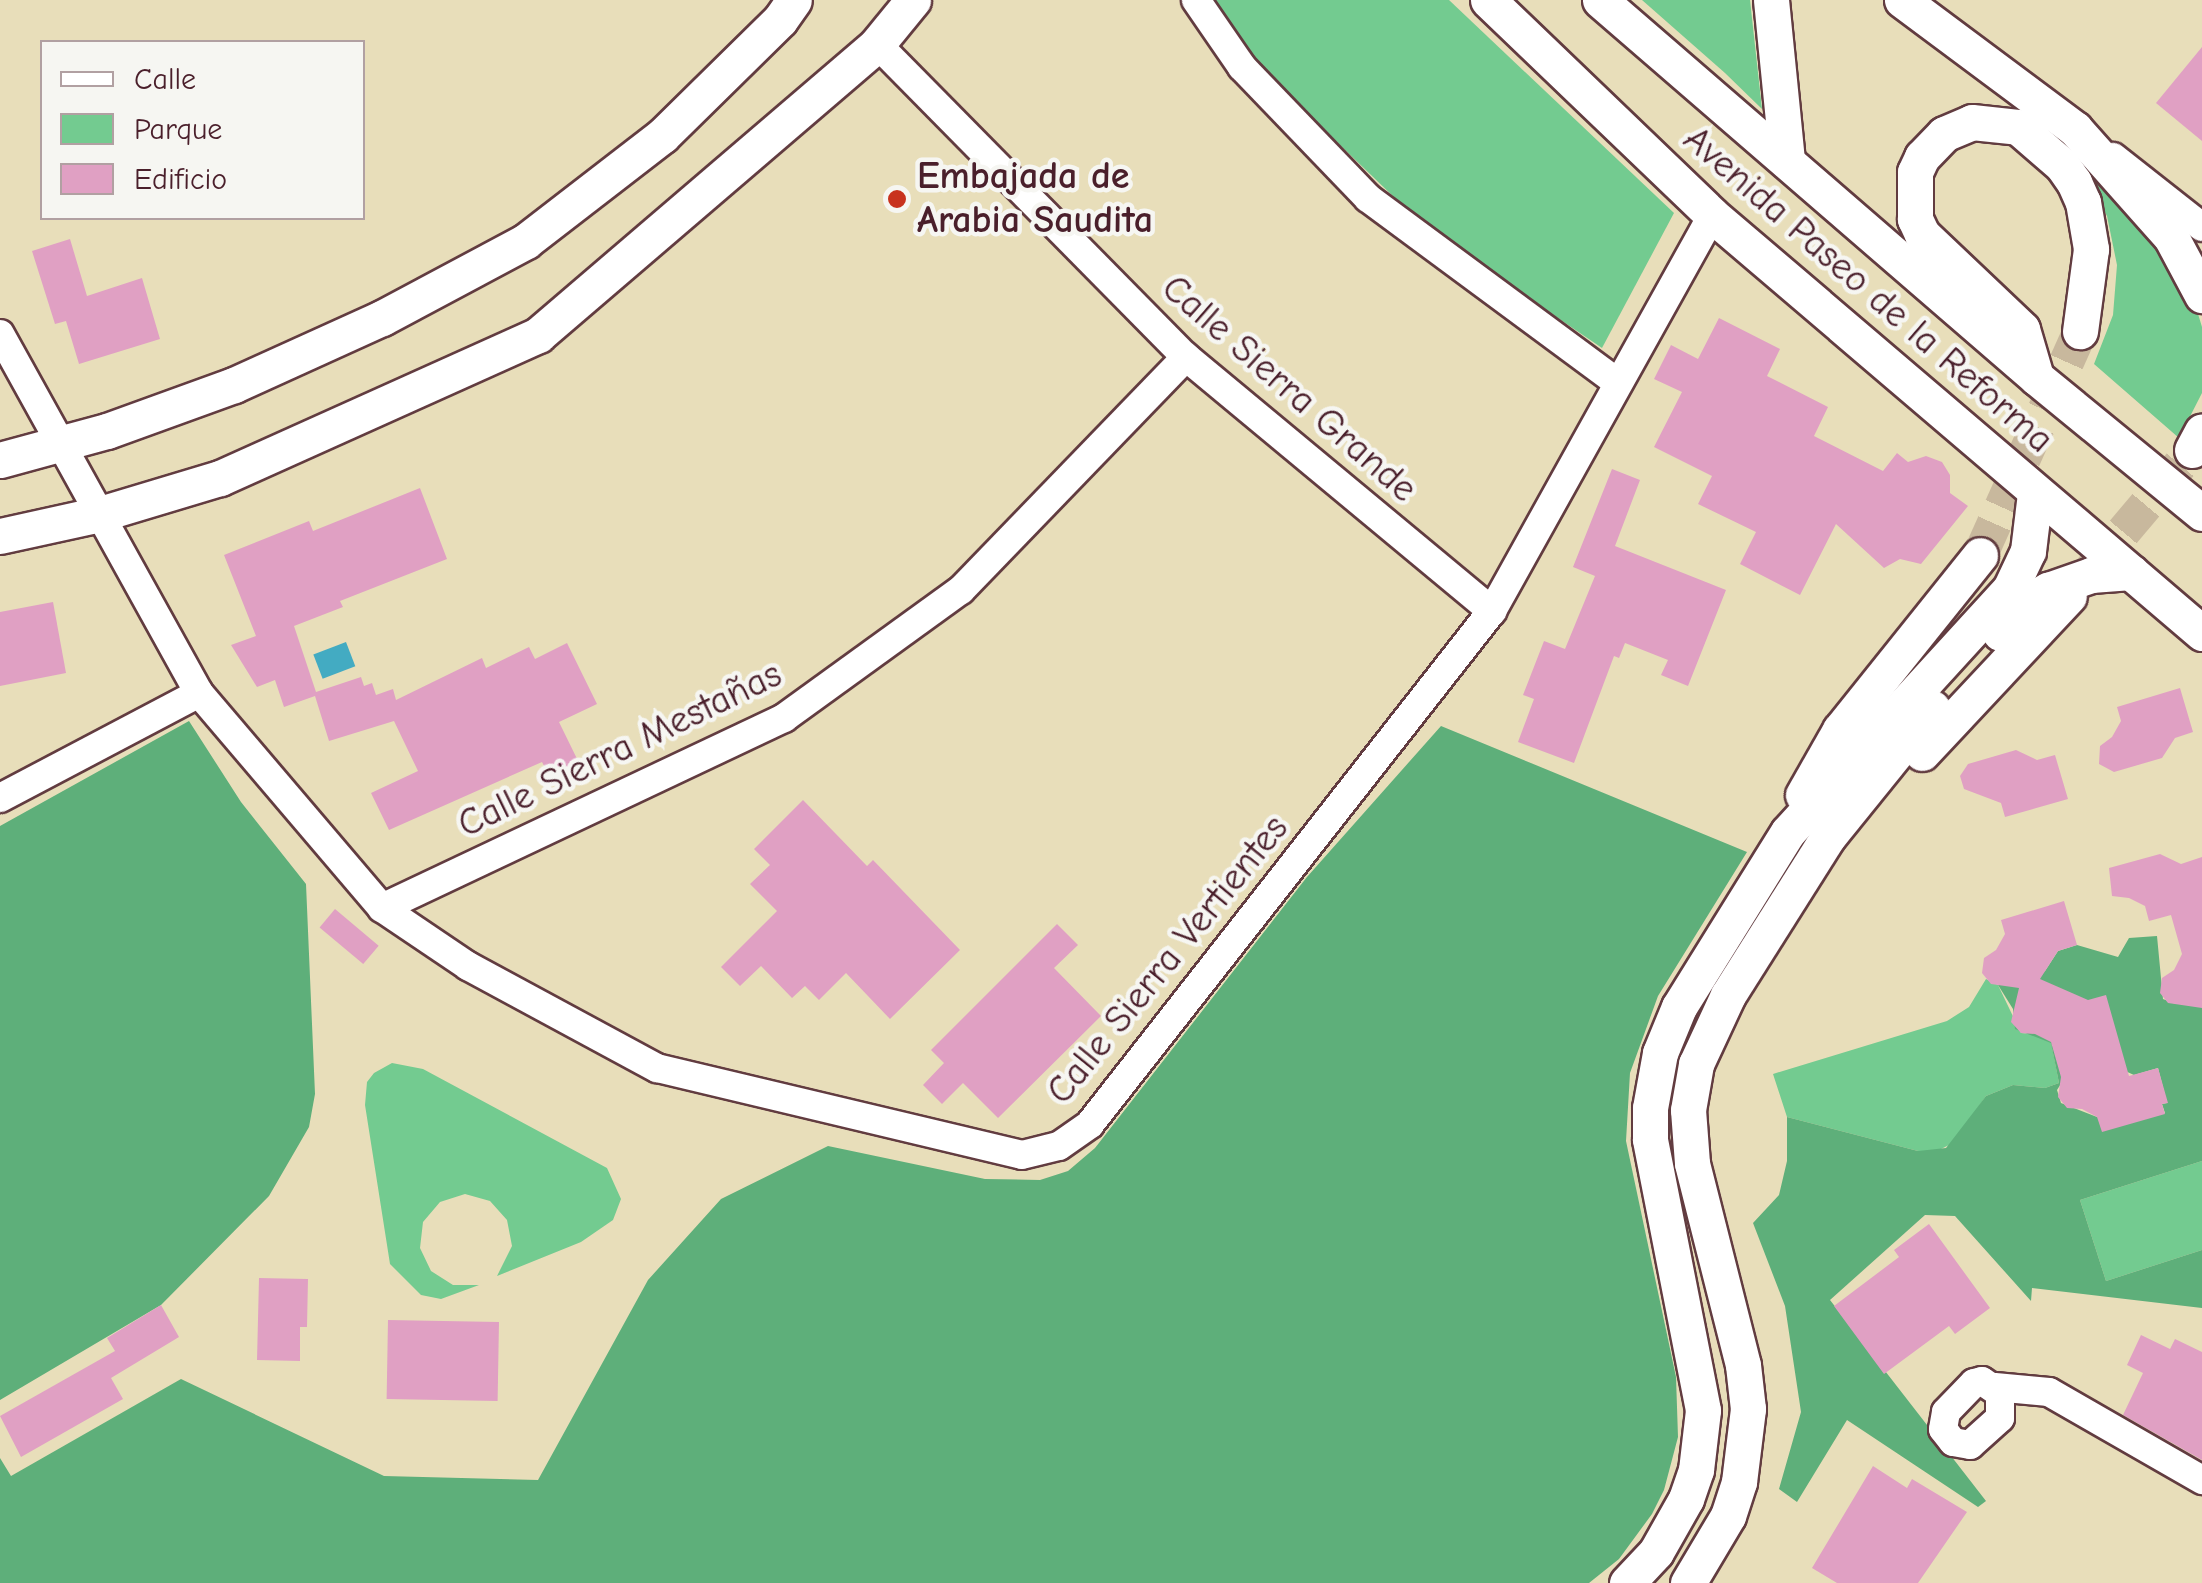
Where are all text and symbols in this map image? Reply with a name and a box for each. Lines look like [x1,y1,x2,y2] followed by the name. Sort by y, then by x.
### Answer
[40,40,365,220] legend
[134,62,196,97] text: Calle
[134,112,222,147] text: Parque
[1674,117,2062,463] street label: Avenida Paseo de la Reforma
[917,154,1153,243] place label: Embajada de Arabia Saudita
[134,162,227,197] text: Edificio
[886,188,908,210] marker: Embajada de Arabia Saudita
[1152,266,1426,512] street label: Calle Sierra Grande
[451,652,789,848] street label: Calle Sierra Mestañas
[1038,807,1298,1113] street label: Calle Sierra Vertientes

